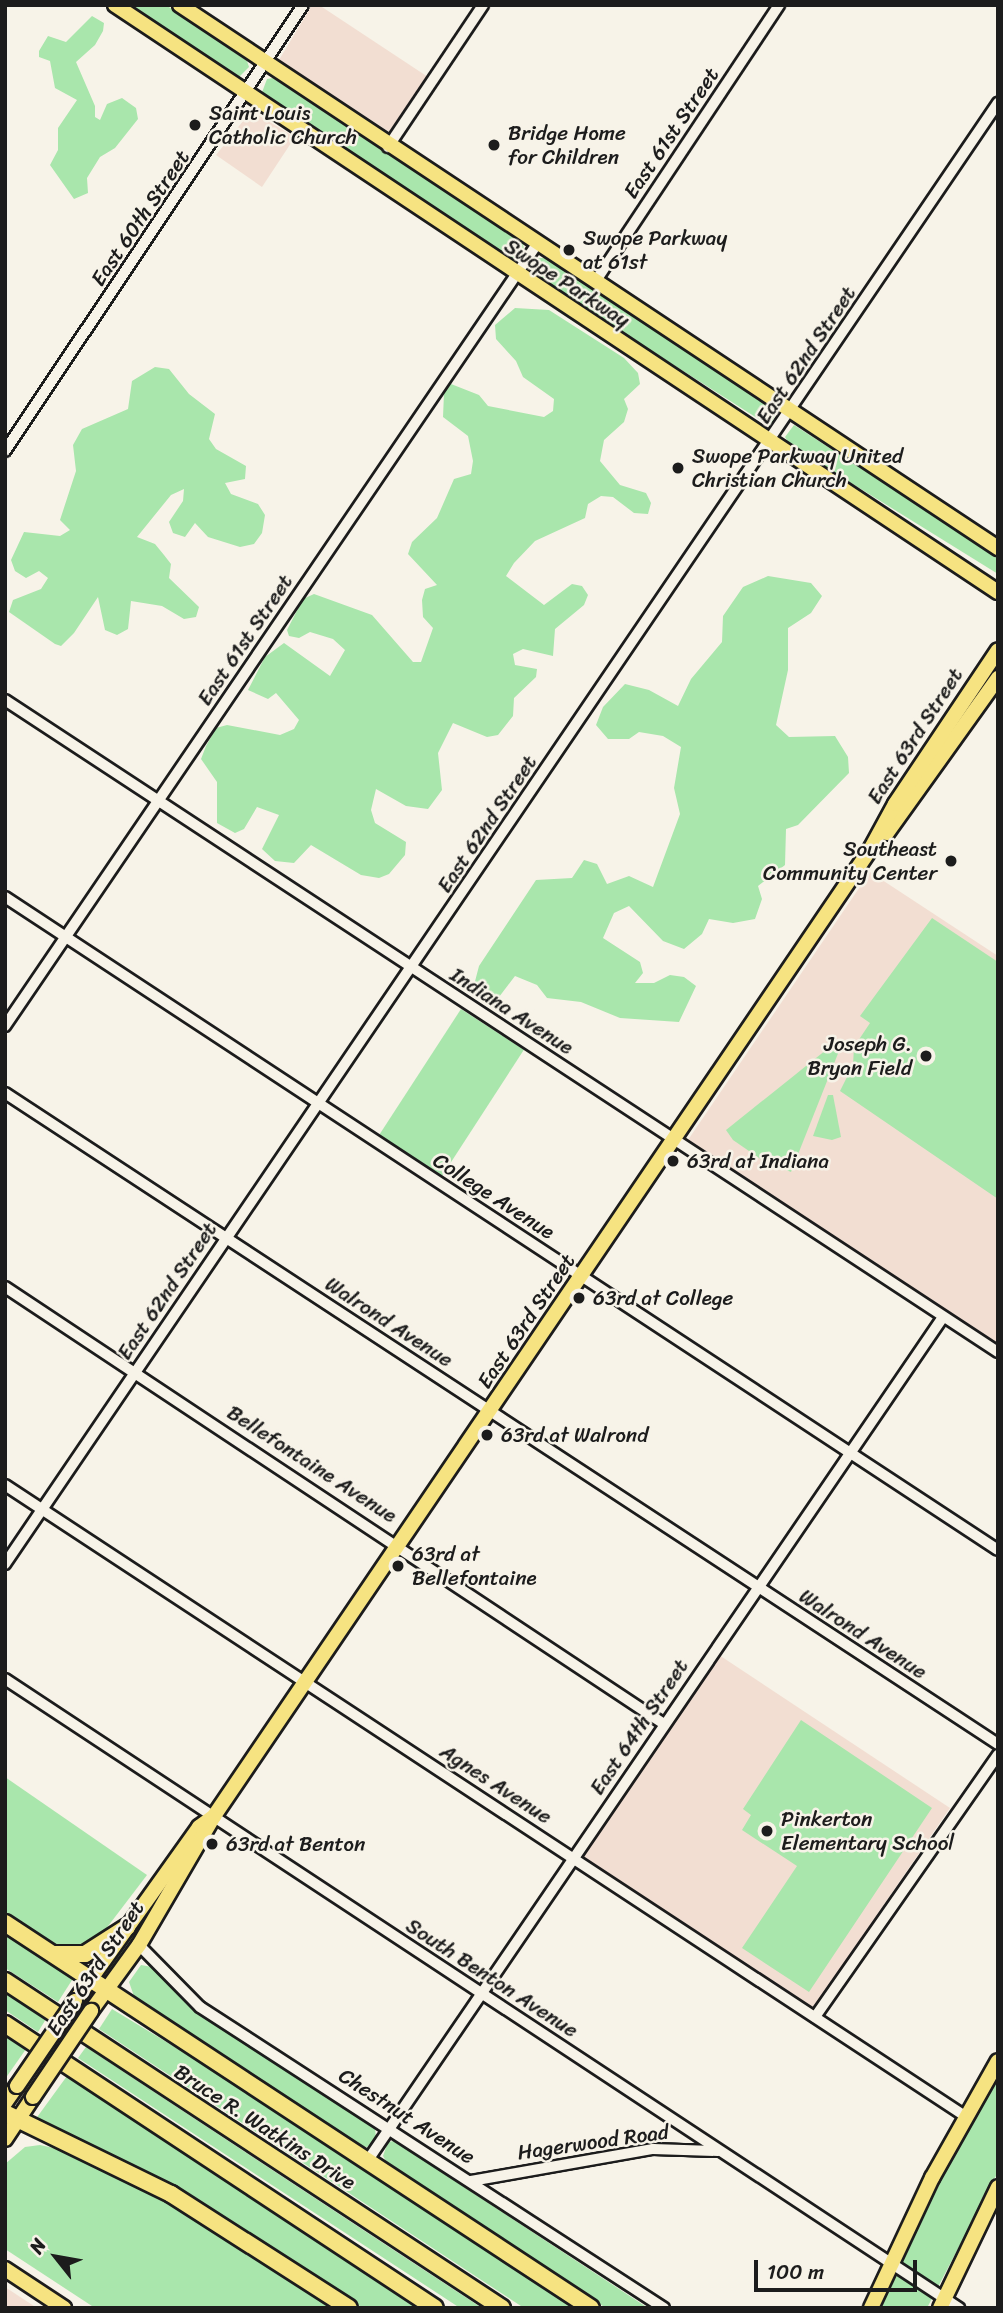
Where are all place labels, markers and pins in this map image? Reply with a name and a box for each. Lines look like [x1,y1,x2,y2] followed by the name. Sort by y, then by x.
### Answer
[209,100,357,150] place label: Saint Louis Catholic Church
[187,117,203,133] marker: Saint Louis Catholic Church
[508,120,626,170] place label: Bridge Home for Children
[486,137,502,153] marker: Bridge Home for Children
[583,225,728,275] place label: Swope Parkway at 61st
[561,242,577,258] marker: Swope Parkway at 61st
[692,443,904,493] place label: Swope Parkway United Christian Church
[670,460,686,476] marker: Swope Parkway United Christian Church
[763,836,937,886] place label: Southeast Community Center
[943,853,959,869] marker: Southeast Community Center
[807,1031,912,1081] place label: Joseph G. Bryan Field
[918,1048,934,1064] marker: Joseph G. Bryan Field
[687,1148,830,1174] place label: 63rd at Indiana
[665,1153,681,1169] marker: 63rd at Indiana
[593,1285,734,1311] place label: 63rd at College
[571,1290,587,1306] marker: 63rd at College
[501,1422,649,1448] place label: 63rd at Walrond
[479,1427,495,1443] marker: 63rd at Walrond
[412,1541,537,1591] place label: 63rd at Bellefontaine
[390,1558,406,1574] marker: 63rd at Bellefontaine
[781,1806,954,1856] place label: Pinkerton Elementary School
[759,1823,775,1839] marker: Pinkerton Elementary School
[226,1831,366,1857] place label: 63rd at Benton
[204,1836,220,1852] marker: 63rd at Benton

